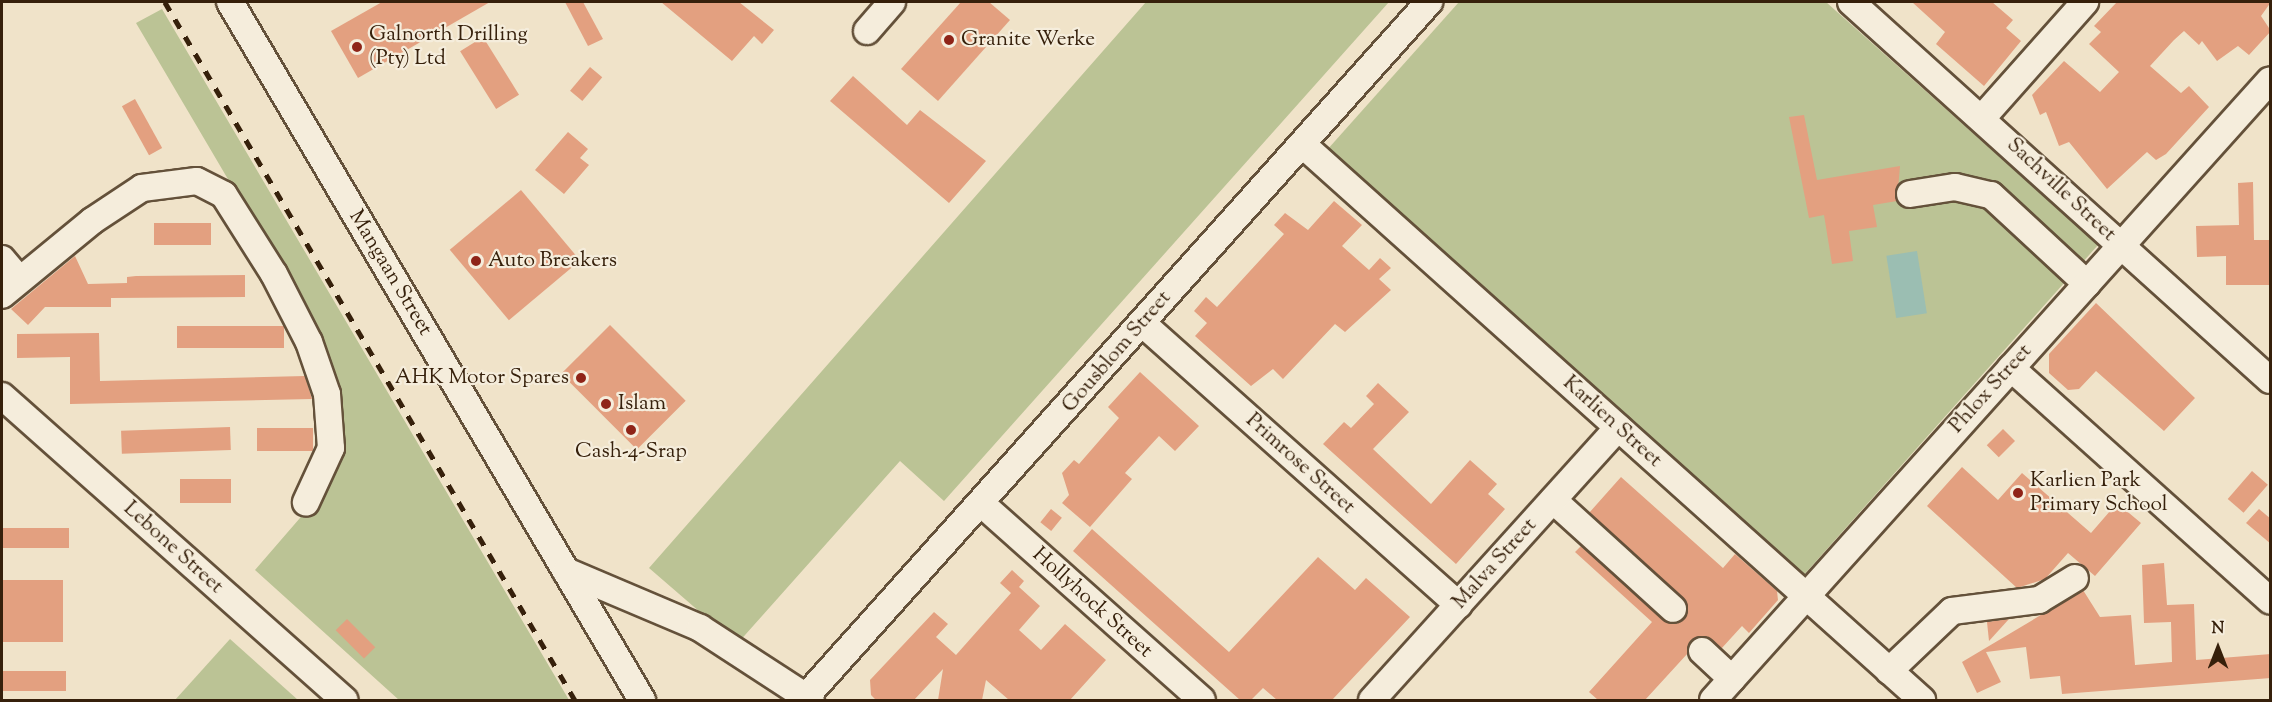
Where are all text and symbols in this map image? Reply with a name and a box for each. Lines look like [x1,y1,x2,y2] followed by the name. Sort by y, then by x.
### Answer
[369,22,528,72] place label: Galnorth Drilling (Pty) Ltd
[961,27,1095,53] place label: Granite Werke
[942,33,956,47] marker: Granite Werke
[350,40,364,54] marker: Galnorth Drilling (Pty) Ltd
[2001,133,2121,247] street label: Sachville Street
[343,206,437,340] street label: Mangaan Street
[488,248,617,274] place label: Auto Breakers
[469,254,483,268] marker: Auto Breakers
[1057,286,1177,418] street label: Gousblom Street
[1944,339,2038,439] street label: Phlox Street
[395,365,569,391] place label: AHK Motor Spares
[574,371,588,385] marker: AHK Motor Spares
[1557,371,1667,473] street label: Karlien Street
[618,391,666,417] place label: Islam
[599,397,613,411] marker: Islam
[1240,408,1360,520] street label: Primrose Street
[624,423,638,437] marker: Cash-4-Srap
[575,439,687,465] place label: Cash-4-Srap
[2030,468,2168,518] place label: Karlien Park Primary School
[2011,486,2025,500] marker: Karlien Park Primary School
[118,497,228,599] street label: Lebone Street
[1447,513,1543,615] street label: Malva Street
[1027,542,1157,664] street label: Hollyhock Street
[2188,618,2248,678] north arrow
[2212,618,2224,641] text: N

